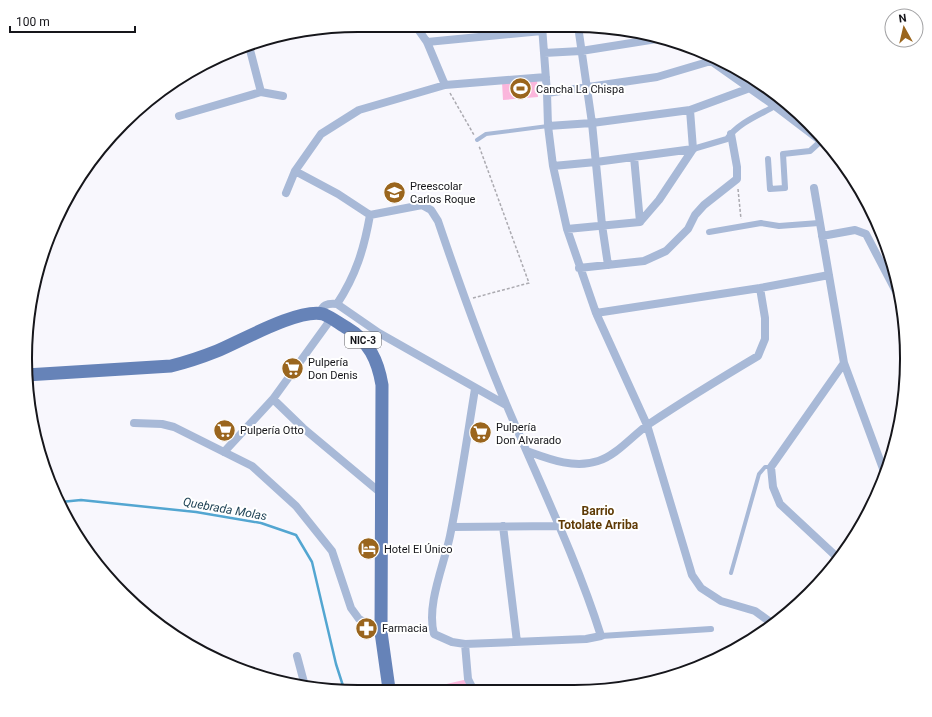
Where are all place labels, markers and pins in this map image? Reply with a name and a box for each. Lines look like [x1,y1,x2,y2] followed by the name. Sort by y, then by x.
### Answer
[507,76,533,102] sports icon: Cancha La Chispa
[536,83,624,96] place label: Cancha La Chispa
[382,179,408,205] school or university icon: Preescolar Carlos Roque
[410,180,476,206] place label: Preescolar Carlos Roque
[279,355,305,381] supermarket icon: Pulpería Don Denis
[308,356,358,382] place label: Pulpería Don Denis
[211,417,237,443] supermarket icon: Pulpería Otto
[468,420,494,446] supermarket icon: Pulpería Don Alvarado
[496,421,561,447] place label: Pulpería Don Alvarado
[240,424,304,437] place label: Pulpería Otto
[356,536,382,562] hotel icon: Hotel El Único
[384,543,453,556] place label: Hotel El Único
[354,615,380,641] pharmacy icon: Farmacia
[382,622,428,635] place label: Farmacia

